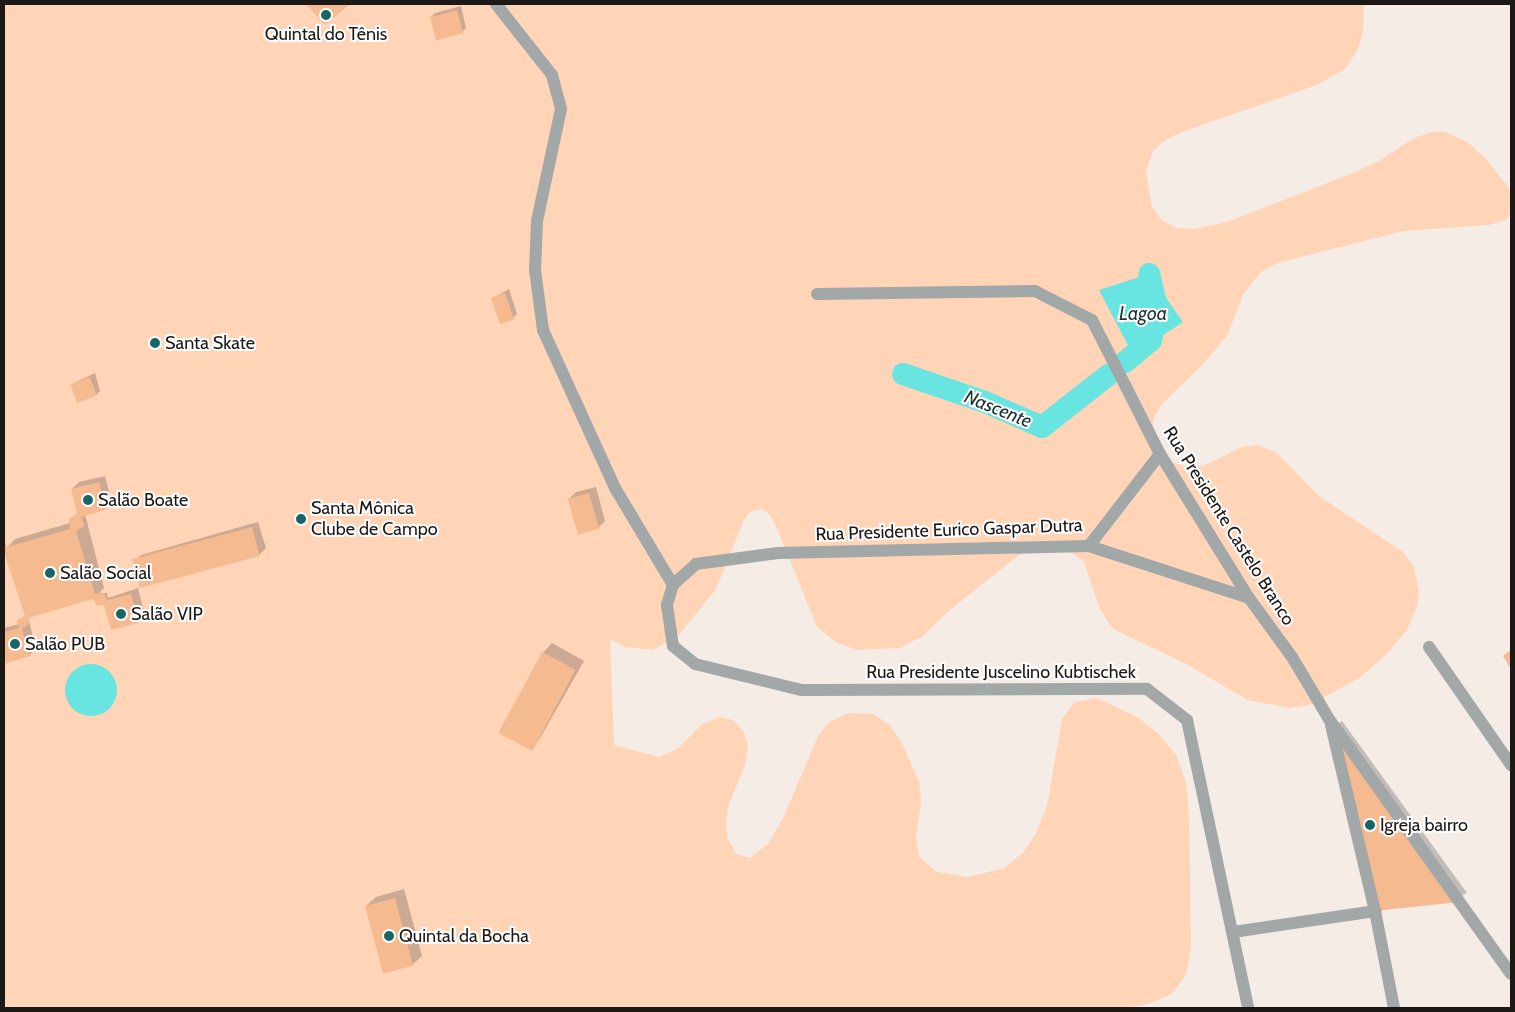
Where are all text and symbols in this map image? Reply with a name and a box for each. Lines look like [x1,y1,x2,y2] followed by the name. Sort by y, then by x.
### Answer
[320,9,332,21] marker: Quintal do Tênis
[265,23,387,45] place label: Quintal do Tênis
[1119,303,1167,325] water label: Lagoa
[165,332,255,354] place label: Santa Skate
[149,337,161,349] marker: Santa Skate
[961,385,1035,433] water label: Nascente
[1159,423,1299,629] street label: Rua Presidente Castelo Branco
[98,489,188,511] place label: Salão Boate
[82,494,94,506] marker: Salão Boate
[311,498,438,540] place label: Santa Mônica Clube de Campo
[295,513,307,525] marker: Santa Mônica Clube de Campo
[815,515,1083,545] street label: Rua Presidente Eurico Gaspar Dutra
[60,562,151,584] place label: Salão Social
[44,567,56,579] marker: Salão Social
[131,603,203,625] place label: Salão VIP
[115,608,127,620] marker: Salão VIP
[25,633,105,655] place label: Salão PUB
[9,638,21,650] marker: Salão PUB
[866,661,1136,683] street label: Rua Presidente Juscelino Kubtischek
[1380,814,1468,836] place label: Igreja bairro
[1364,819,1376,831] marker: Igreja bairro
[399,925,529,947] place label: Quintal da Bocha
[383,930,395,942] marker: Quintal da Bocha

